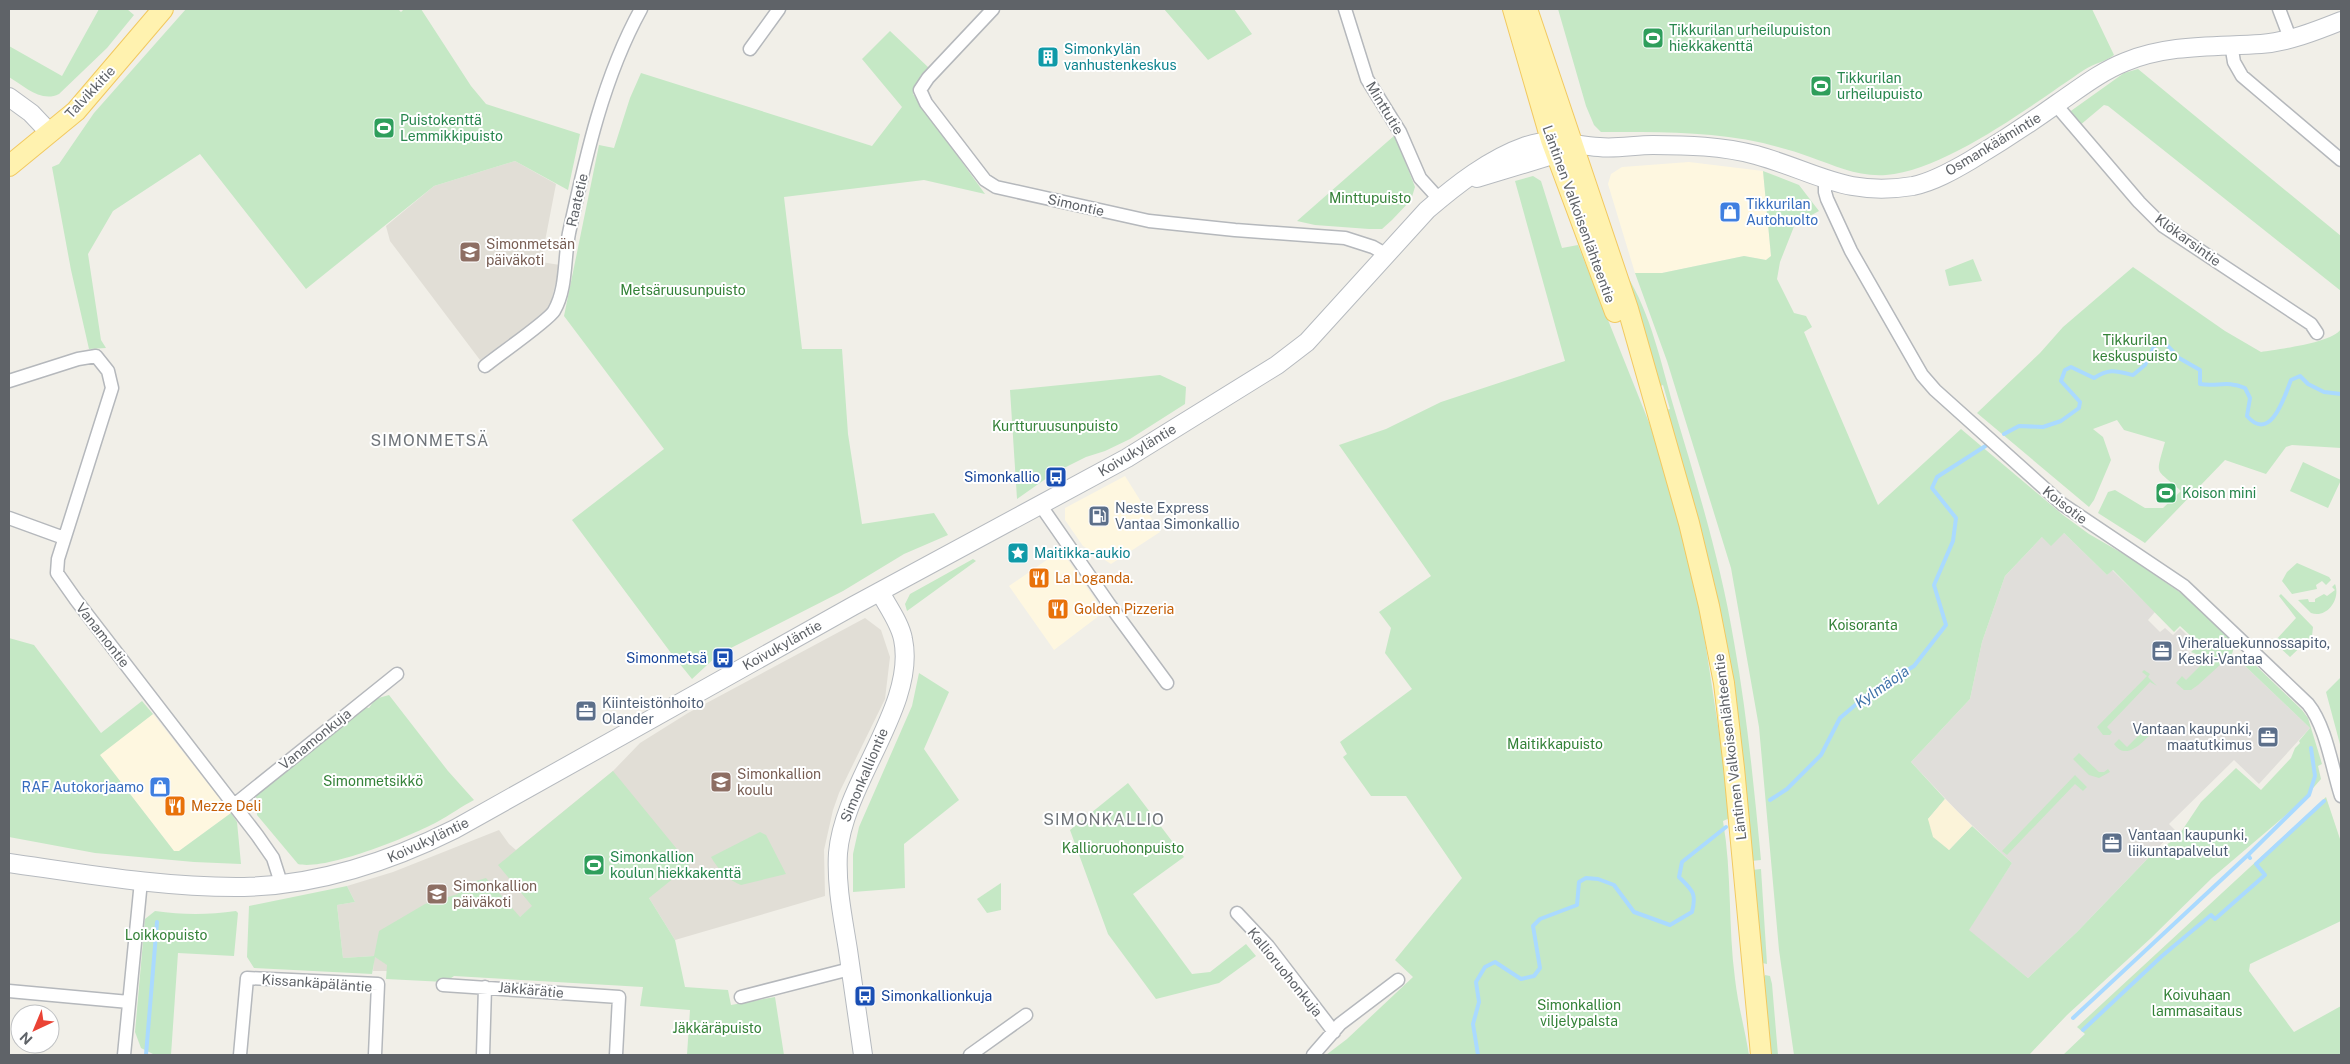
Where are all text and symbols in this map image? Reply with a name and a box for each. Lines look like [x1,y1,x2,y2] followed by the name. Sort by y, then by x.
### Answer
[1669,22,1831,54] place label: Tikkurilan urheilupuiston hiekkakenttä
[1641,26,1665,50] sports icon: Tikkurilan urheilupuiston hiekkakenttä
[1064,41,1177,73] place label: Simonkylän vanhustenkeskus
[1036,45,1060,69] building icon: Simonkylän vanhustenkeskus
[62,62,118,122] street label: Talvikkitie
[1837,70,1923,102] place label: Tikkurilan urheilupuisto
[1809,74,1833,98] sports icon: Tikkurilan urheilupuisto
[1363,79,1407,137] street label: Minttutie
[1942,109,2044,179] street label: Osmankäämintie
[400,112,503,144] place label: Puistokenttä Lemmikkipuisto
[372,116,396,140] sports icon: Puistokenttä Lemmikkipuisto
[1539,123,1619,305] street label: Läntinen Valkoisenlähteentie
[563,172,591,228] street label: Raatetie
[1329,190,1411,206] park label: Minttupuisto
[1046,191,1106,219] street label: Simontie
[1746,196,1818,228] place label: Tikkurilan Autohuolto
[1718,200,1742,224] shop icon: Tikkurilan Autohuolto
[2152,211,2224,269] street label: Klökarsintie
[486,236,575,268] place label: Simonmetsän päiväkoti
[458,240,482,264] school or university icon: Simonmetsän päiväkoti
[620,282,746,298] park label: Metsäruusunpuisto
[2092,332,2178,364] park label: Tikkurilan keskuspuisto
[992,418,1118,434] park label: Kurtturuusunpuisto
[1095,420,1179,479] street label: Koivukyläntie
[371,430,489,450] district label: SIMONMETSÄ
[1044,465,1068,489] bus stop icon: Simonkallio
[964,469,1040,485] place label: Simonkallio
[2154,481,2178,505] sports icon: Koison mini
[2040,483,2090,527] street label: Koisotie
[2182,485,2256,501] place label: Koison mini
[1115,500,1240,532] place label: Neste Express Vantaa Simonkallio
[1087,504,1111,528] fuel station icon: Neste Express Vantaa Simonkallio
[1006,541,1030,565] place icon: Maitikka-aukio
[1034,545,1130,561] place label: Maitikka-aukio
[1027,566,1051,590] restaurant icon: La Loganda.
[1055,570,1133,586] place label: La Loganda.
[1046,597,1070,621] restaurant icon: Golden Pizzeria
[73,600,133,670] street label: Vanamontie
[1074,601,1174,617] place label: Golden Pizzeria
[740,617,824,673] street label: Koivukyläntie
[1828,617,1898,633] park label: Koisoranta
[2178,635,2330,667] place label: Viheraluekunnossapito, Keski-Vantaa
[2150,639,2174,663] office icon: Viheraluekunnossapito, Keski-Vantaa
[711,646,735,670] bus stop icon: Simonmetsä
[626,650,707,666] place label: Simonmetsä
[1711,653,1749,841] street label: Läntinen Valkoisenlähteentie
[1851,662,1912,711] water label: Kylmäoja
[602,695,704,727] place label: Kiinteistönhoito Olander
[574,699,598,723] office icon: Kiinteistönhoito Olander
[276,705,354,773] street label: Vanamonkuja
[2132,721,2252,753] place label: Vantaan kaupunki, maatutkimus
[837,725,891,824] street label: Simonkalliontie
[2256,725,2280,749] office icon: Vantaan kaupunki, maatutkimus
[1507,736,1603,752] park label: Maitikkapuisto
[737,766,821,798] place label: Simonkallion koulu
[709,770,733,794] school or university icon: Simonkallion koulu
[323,773,423,789] park label: Simonmetsikkö
[148,775,172,799] shop icon: RAF Autokorjaamo
[22,779,144,795] place label: RAF Autokorjaamo
[163,794,187,818] restaurant icon: Mezze Deli
[191,798,261,814] place label: Mezze Deli
[1043,810,1165,829] district label: SIMONKALLIO
[385,814,471,866] street label: Koivukyläntie
[2128,827,2248,859] place label: Vantaan kaupunki, liikuntapalvelut
[2100,831,2124,855] office icon: Vantaan kaupunki, liikuntapalvelut
[1062,840,1184,856] park label: Kallioruohonpuisto
[610,849,741,881] place label: Simonkallion koulun hiekkakenttä
[582,853,606,877] sports icon: Simonkallion koulun hiekkakenttä
[453,878,537,910] place label: Simonkallion päiväkoti
[425,882,449,906] school or university icon: Simonkallion päiväkoti
[1244,924,1326,1020] street label: Kallioruohonkuja
[125,927,207,943] park label: Loikkopuisto
[261,971,373,995] street label: Kissankäpäläntie
[497,979,565,1001] street label: Jäkkärätie
[853,984,877,1008] bus stop icon: Simonkallionkuja
[2152,987,2242,1019] park label: Koivuhaan lammasaitaus
[881,988,992,1004] place label: Simonkallionkuja
[1537,997,1621,1029] park label: Simonkallion viljelypalsta
[10,1004,60,1054] north arrow
[672,1020,762,1036] park label: Jäkkäräpuisto
[16,1029,35,1048] text: N

